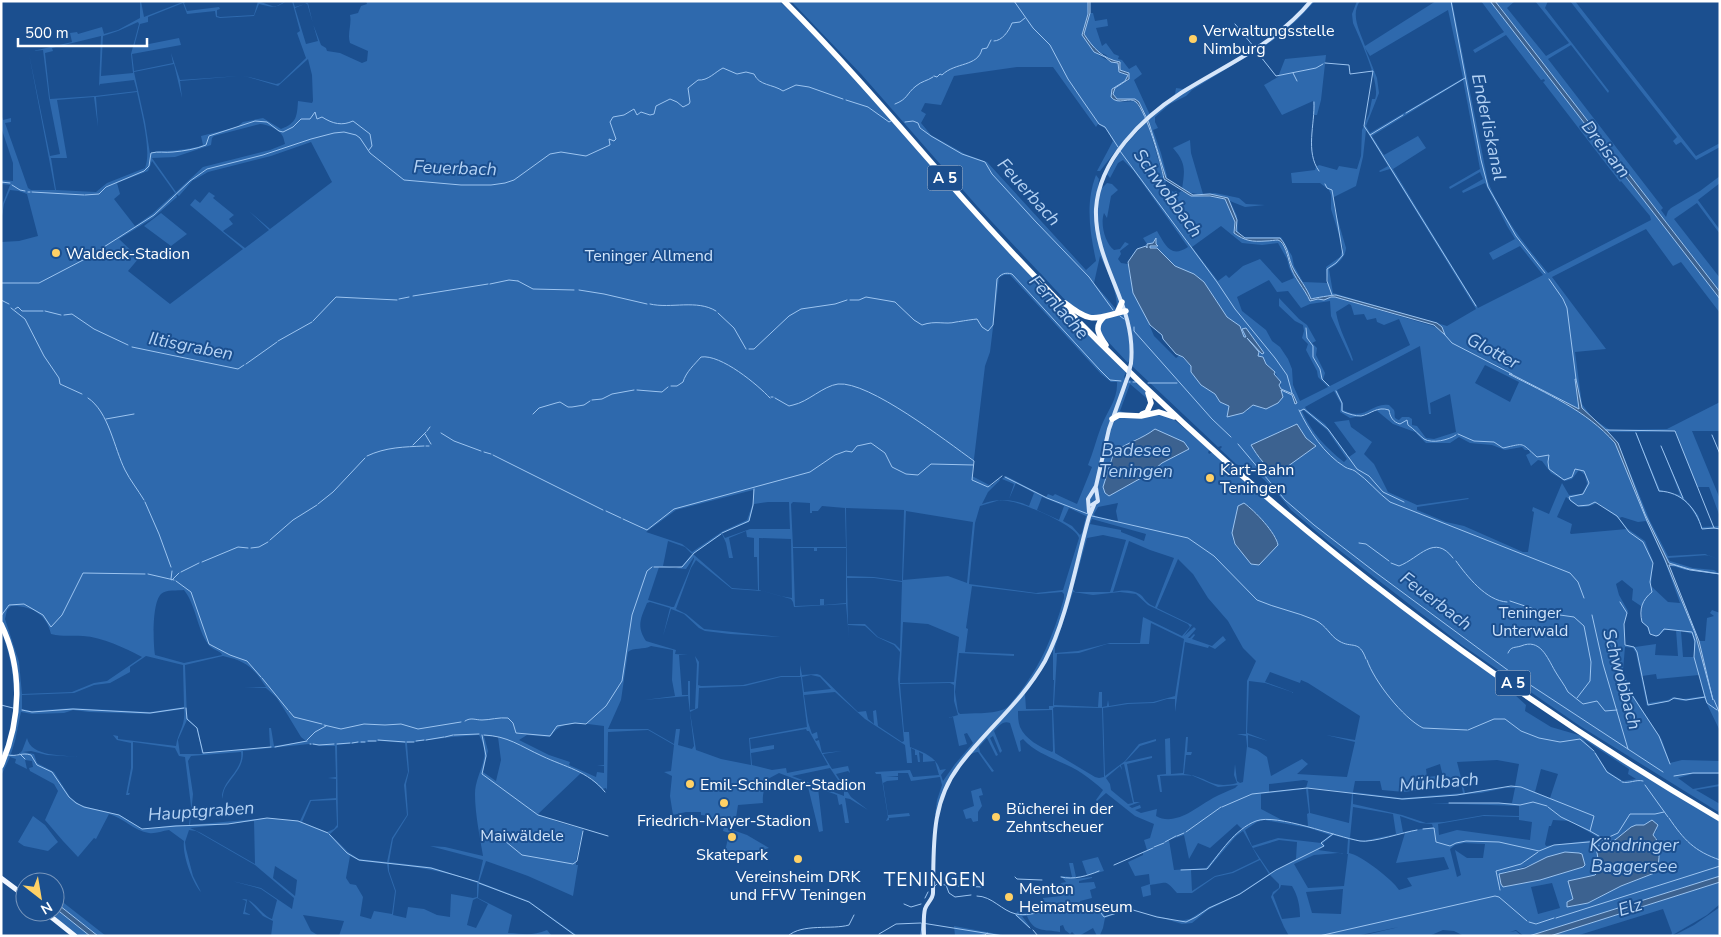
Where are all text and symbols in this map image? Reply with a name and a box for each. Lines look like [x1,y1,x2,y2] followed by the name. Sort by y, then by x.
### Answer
[18,15,146,47] scale bar
[1202,20,1334,60] place label: Verwaltungsstelle Nimburg
[25,23,69,43] text: 500 m
[1187,33,1199,45] marker: Verwaltungsstelle Nimburg
[1466,71,1512,183] water label: Enderliskanal
[1576,115,1636,183] water label: Dreisam
[1128,144,1208,242] water label: Schwobbach
[992,153,1066,231] water label: Feuerbach
[413,155,497,181] water label: Feuerbach
[928,166,962,190] road number: A 5
[66,243,190,265] place label: Waldeck-Stadion
[585,245,713,267] park label: Teninger Allmend
[50,247,62,259] marker: Waldeck-Stadion
[1024,270,1095,345] water label: Fernlache
[147,326,235,366] water label: Iltisgraben
[1462,327,1524,375] water label: Glotter
[1099,438,1173,483] water label: Badesee Teningen
[1220,459,1294,499] place label: Kart-Bahn Teningen
[1204,472,1216,484] marker: Kart-Bahn Teningen
[1395,566,1477,636] water label: Feuerbach
[1492,602,1568,642] park label: Teninger Unterwald
[1597,626,1647,732] water label: Schwobbach
[1496,670,1530,696] road number: A 5
[1398,767,1480,797] water label: Mühlbach
[700,774,866,796] place label: Emil-Schindler-Stadion
[684,778,696,790] marker: Emil-Schindler-Stadion
[147,795,255,827] water label: Hauptgraben
[718,797,730,809] marker: Friedrich-Mayer-Stadion
[1006,798,1114,838] place label: Bücherei in der Zehntscheuer
[637,810,811,832] place label: Friedrich-Mayer-Stadion
[990,811,1002,823] marker: Bücherei in der Zehntscheuer
[480,825,564,847] park label: Maiwäldele
[726,831,738,843] marker: Skatepark
[1589,833,1679,878] water label: Köndringer Baggersee
[696,844,769,866] place label: Skatepark
[792,853,804,865] marker: Vereinsheim DRK und FFW Teningen
[730,866,866,906] place label: Vereinsheim DRK und FFW Teningen
[884,867,986,893] district label: TENINGEN
[15,872,65,922] north arrow
[1019,878,1133,918] place label: Menton Heimatmuseum
[1003,891,1015,903] marker: Menton Heimatmuseum
[1615,892,1646,922] water label: Elz
[37,897,56,919] text: N

